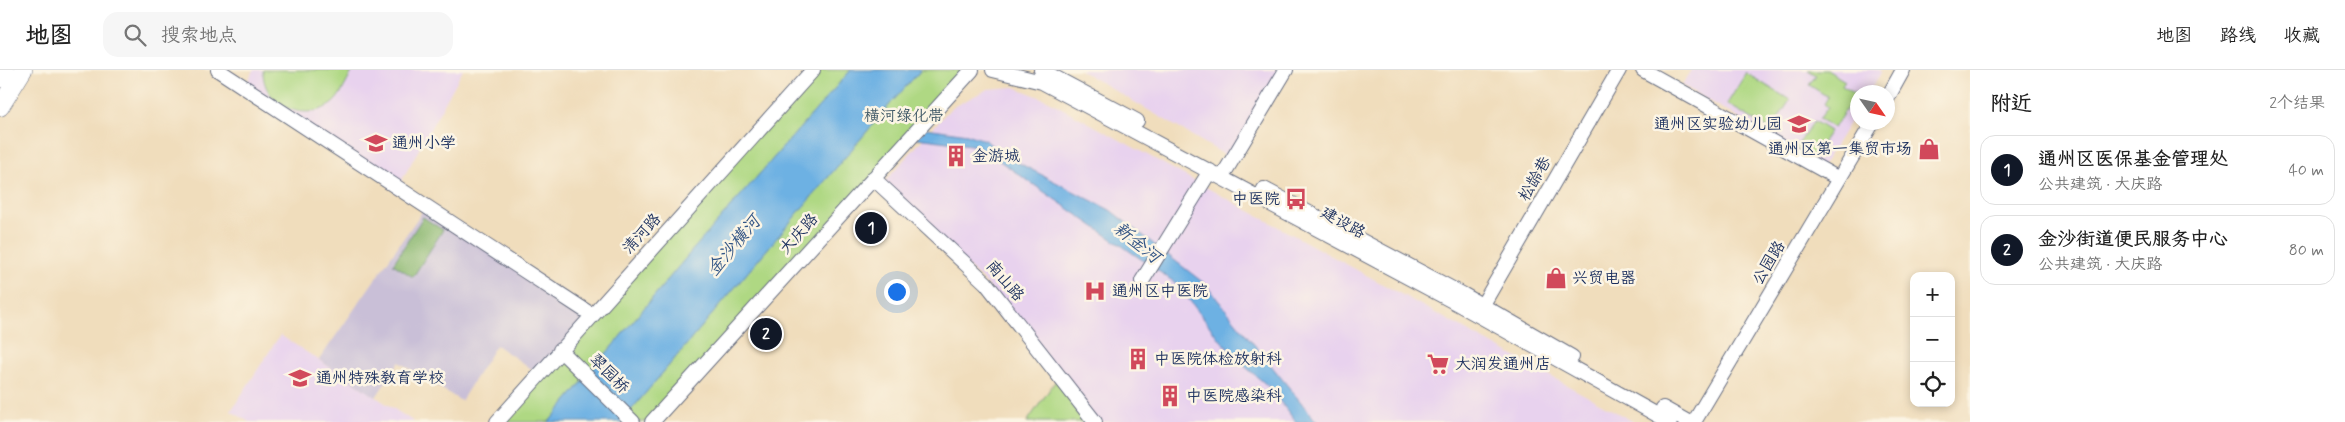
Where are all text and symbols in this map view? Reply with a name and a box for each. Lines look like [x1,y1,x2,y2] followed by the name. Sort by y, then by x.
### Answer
[103,12,453,57] search box
[25,21,73,52] text: 地图
[121,21,149,49] icon: search
[161,23,237,48] text: 搜索地点
[2156,24,2192,48] text: 地图
[2220,24,2256,48] text: 路线
[2284,24,2320,48] text: 收藏
[1850,85,1895,130] north arrow
[1990,90,2032,118] text: 附近
[2269,93,2325,114] text: 2个结果
[864,106,944,127] park label: 横河绿化带
[1786,111,1812,137] school or university icon: 通州区实验幼儿园
[1654,114,1782,135] place label: 通州区实验幼儿园
[363,130,389,156] school or university icon: 通州小学
[392,133,456,154] place label: 通州小学
[1916,136,1942,162] shop icon: 通州区第一集贸市场
[1768,139,1912,160] place label: 通州区第一集贸市场
[943,143,969,169] building icon: 金游城
[972,146,1020,167] place label: 金游城
[2038,147,2228,172] text: 通州区医保基金管理处
[1514,153,1556,205] street label: 松龄巷
[2003,160,2011,181] text: 1
[2288,160,2324,181] text: 40 m
[2038,174,2162,195] text: 公共建筑 · 大庆路
[1283,186,1309,212] bus stop icon: 中医院
[1232,189,1280,210] place label: 中医院
[1317,202,1369,244] street label: 建设路
[702,208,768,281] water label: 金沙横河
[618,209,666,259] street label: 清河路
[775,209,823,259] street label: 大庆路
[855,209,887,247] pin: 1
[1108,217,1168,271] water label: 新金河
[2038,227,2228,252] text: 金沙街道便民服务中心
[1748,237,1790,289] street label: 公园路
[2003,240,2011,261] text: 2
[2289,240,2324,261] text: 80 m
[2038,254,2162,275] text: 公共建筑 · 大庆路
[981,256,1029,306] street label: 南山路
[1543,265,1569,291] shop icon: 兴贸电器
[1572,268,1636,289] place label: 兴贸电器
[1910,272,1955,407] map controls
[1910,272,1955,317] button: +
[1082,278,1108,304] hospital icon: 通州区中医院
[884,279,910,305] your location
[1112,281,1208,302] place label: 通州区中医院
[750,315,782,353] pin: 2
[1910,317,1955,362] button: −
[1125,346,1151,372] building icon: 中医院体检放射科
[1154,349,1282,370] place label: 中医院体检放射科
[585,350,633,398] street label: 翠园桥
[1425,351,1451,377] supermarket icon: 大润发通州店
[1455,354,1551,375] place label: 大润发通州店
[1910,362,1955,407] button: locate
[287,365,313,391] school or university icon: 通州特殊教育学校
[316,368,444,389] place label: 通州特殊教育学校
[1157,383,1183,409] building icon: 中医院感染科
[1186,386,1282,407] place label: 中医院感染科

